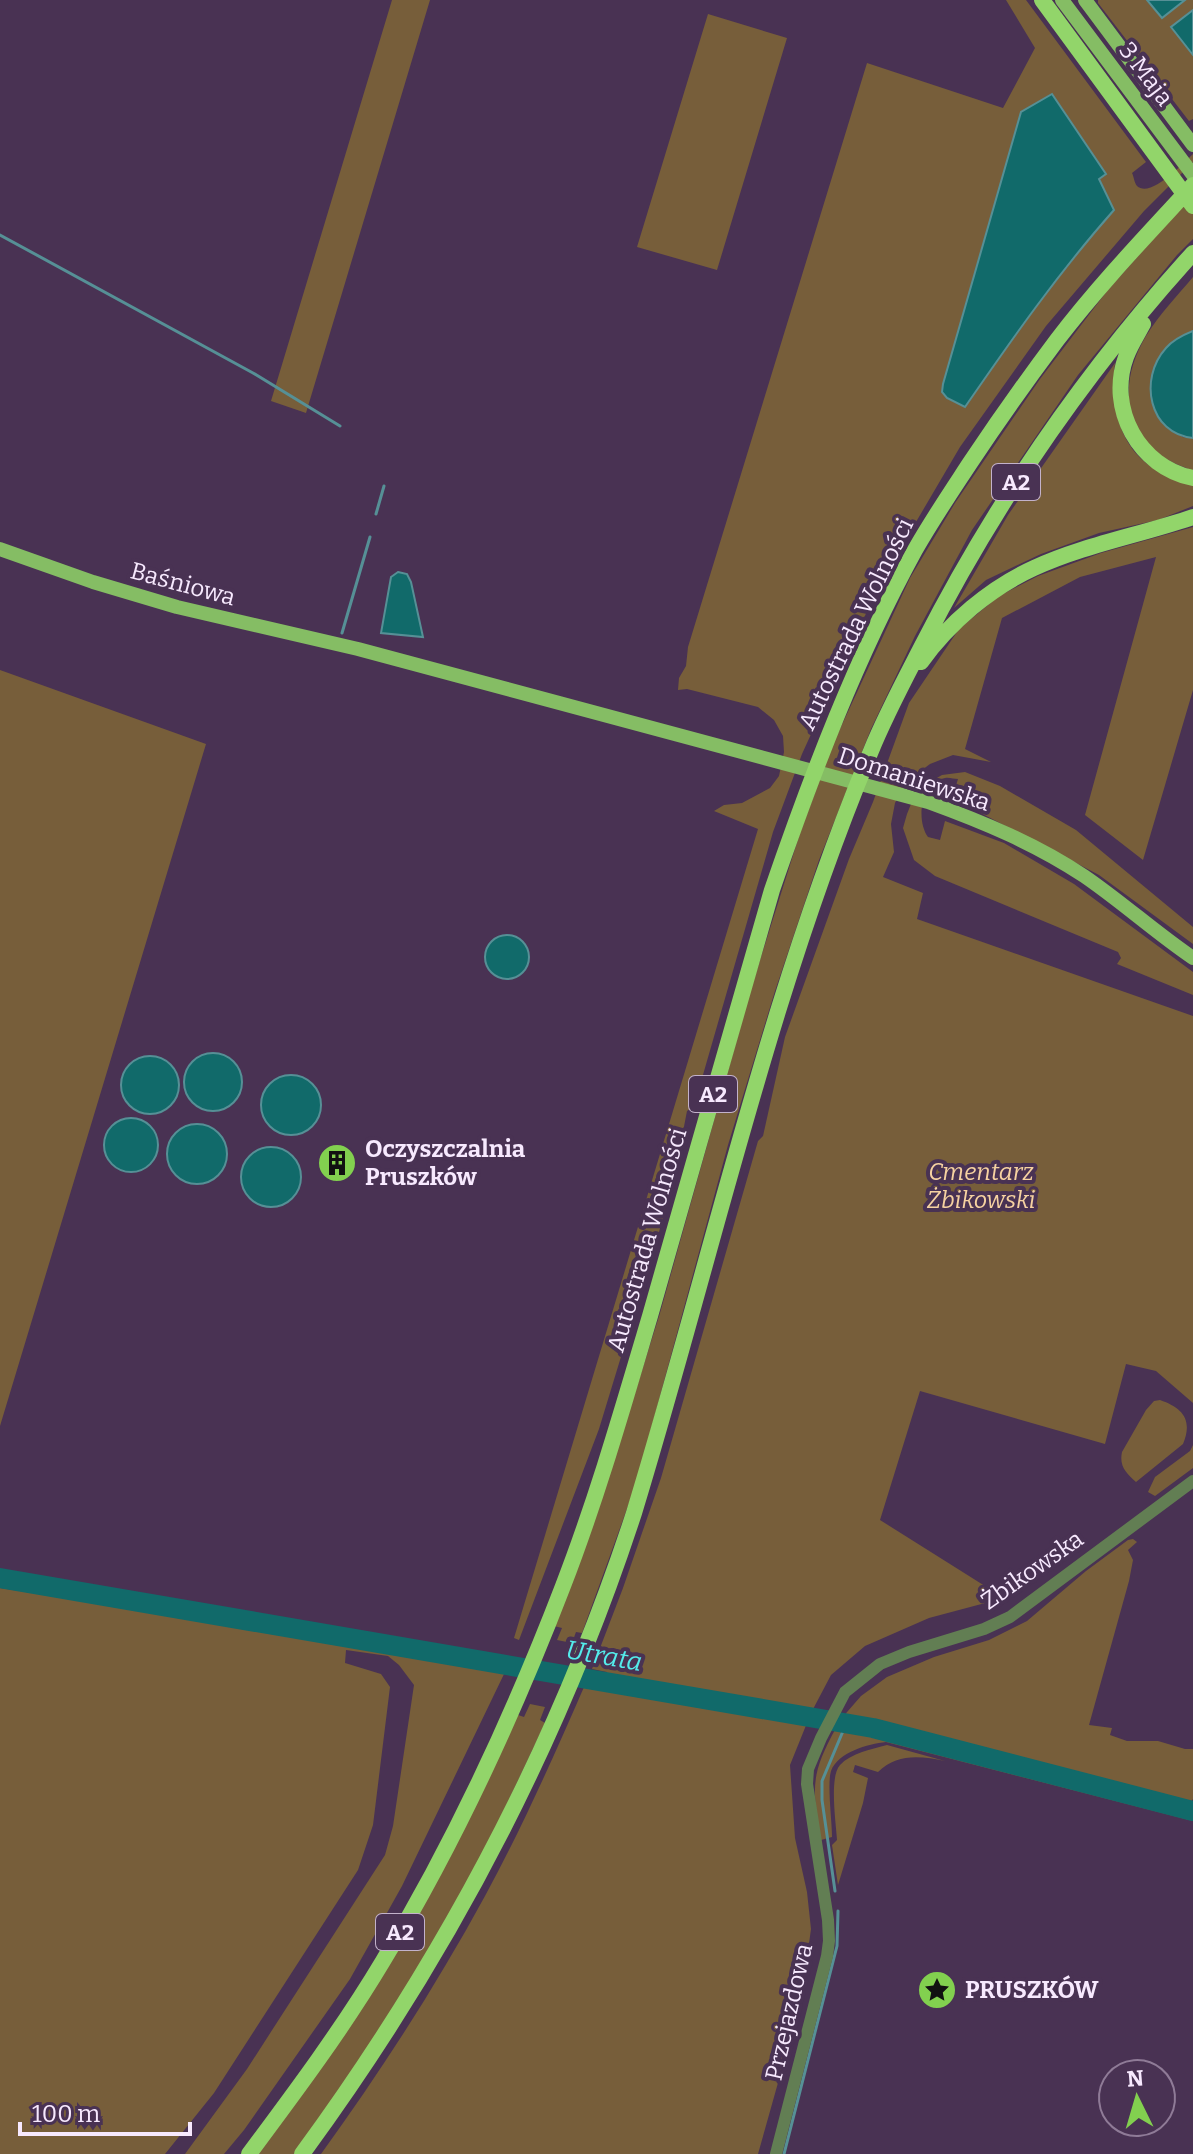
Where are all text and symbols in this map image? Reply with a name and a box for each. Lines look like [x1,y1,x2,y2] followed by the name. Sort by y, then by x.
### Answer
[1113,37,1179,111] street label: 3 Maja
[992,464,1040,500] road number: A2
[793,514,919,734] street label: Autostrada Wolności
[128,557,238,611] street label: Baśniowa
[834,741,994,817] street label: Domaniewska
[689,1076,737,1112] road number: A2
[602,1125,692,1355] street label: Autostrada Wolności
[365,1135,526,1191] place label: Oczyszczalnia Pruszków
[316,1142,358,1184] building icon: Oczyszczalnia Pruszków
[927,1158,1035,1214] park label: Cmentarz Żbikowski
[976,1525,1088,1615] street label: Żbikowska
[563,1634,645,1678] water label: Utrata
[376,1914,424,1950] road number: A2
[760,1941,818,2083] street label: Przejazdowa
[916,1969,958,2011] place icon: PRUSZKÓW
[965,1975,1099,2004] place label: PRUSZKÓW
[1097,2058,1177,2138] north arrow
[1126,2064,1145,2093] text: N
[20,2086,190,2136] scale bar
[32,2100,100,2128] text: 100 m

